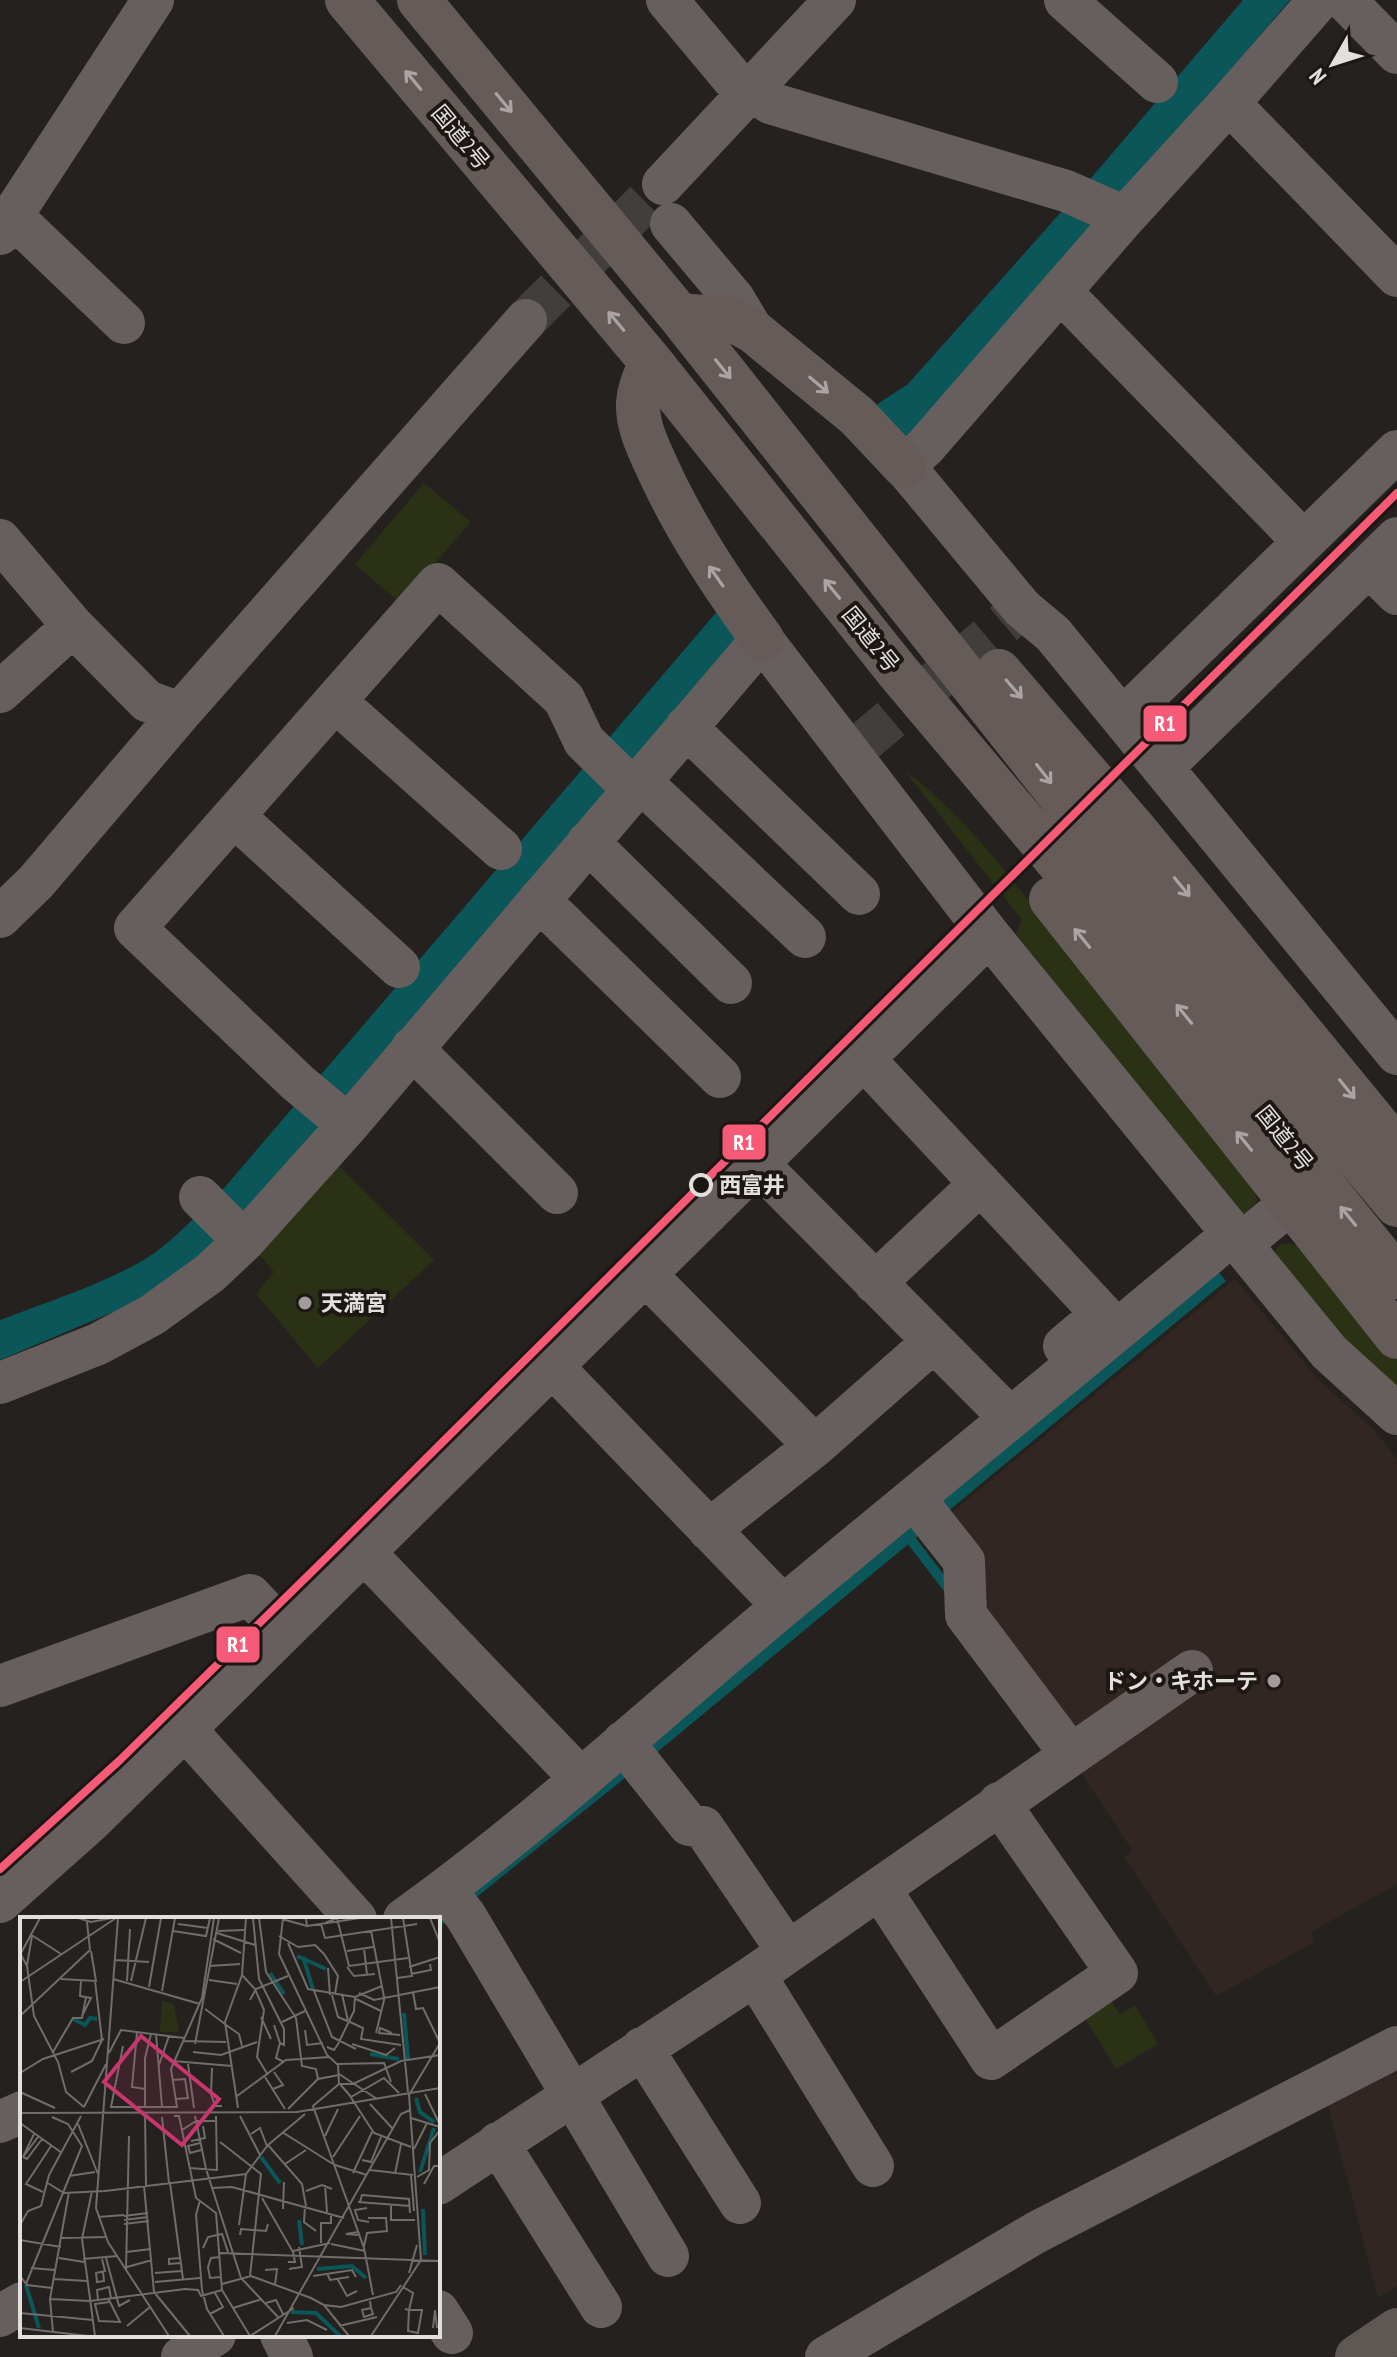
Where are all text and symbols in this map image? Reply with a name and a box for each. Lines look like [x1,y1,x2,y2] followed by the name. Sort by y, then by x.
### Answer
[1293,24,1373,104] north arrow
[1303,63,1332,90] text: N
[404,70,422,90] one-way arrow
[495,93,513,113] one-way arrow
[426,99,496,175] street label: 国道2号
[607,311,625,332] one-way arrow
[714,358,731,379] one-way arrow
[808,376,829,394] one-way arrow
[708,565,724,587] one-way arrow
[823,579,840,600] one-way arrow
[836,601,906,677] street label: 国道2号
[1005,679,1023,699] one-way arrow
[1142,704,1188,743] line badge: R1
[1154,709,1176,737] text: R1
[1035,763,1053,784] one-way arrow
[1173,877,1191,897] one-way arrow
[1073,928,1091,949] one-way arrow
[1176,1004,1193,1025] one-way arrow
[1338,1078,1356,1098] one-way arrow
[1250,1100,1320,1176] street label: 国道2号
[721,1123,767,1161] line badge: R1
[733,1128,755,1156] text: R1
[1235,1131,1252,1152] one-way arrow
[719,1171,785,1199] place label: 西富井
[690,1174,712,1196] marker: 西富井
[1339,1206,1357,1227] one-way arrow
[321,1289,387,1317] place label: 天満宮
[296,1294,314,1312] marker: 天満宮
[215,1625,261,1664] line badge: R1
[227,1630,249,1658] text: R1
[1104,1667,1258,1695] place label: ドン・キホーテ
[1265,1672,1283,1690] marker: ドン・キホーテ
[20,1917,440,2337] inset map

